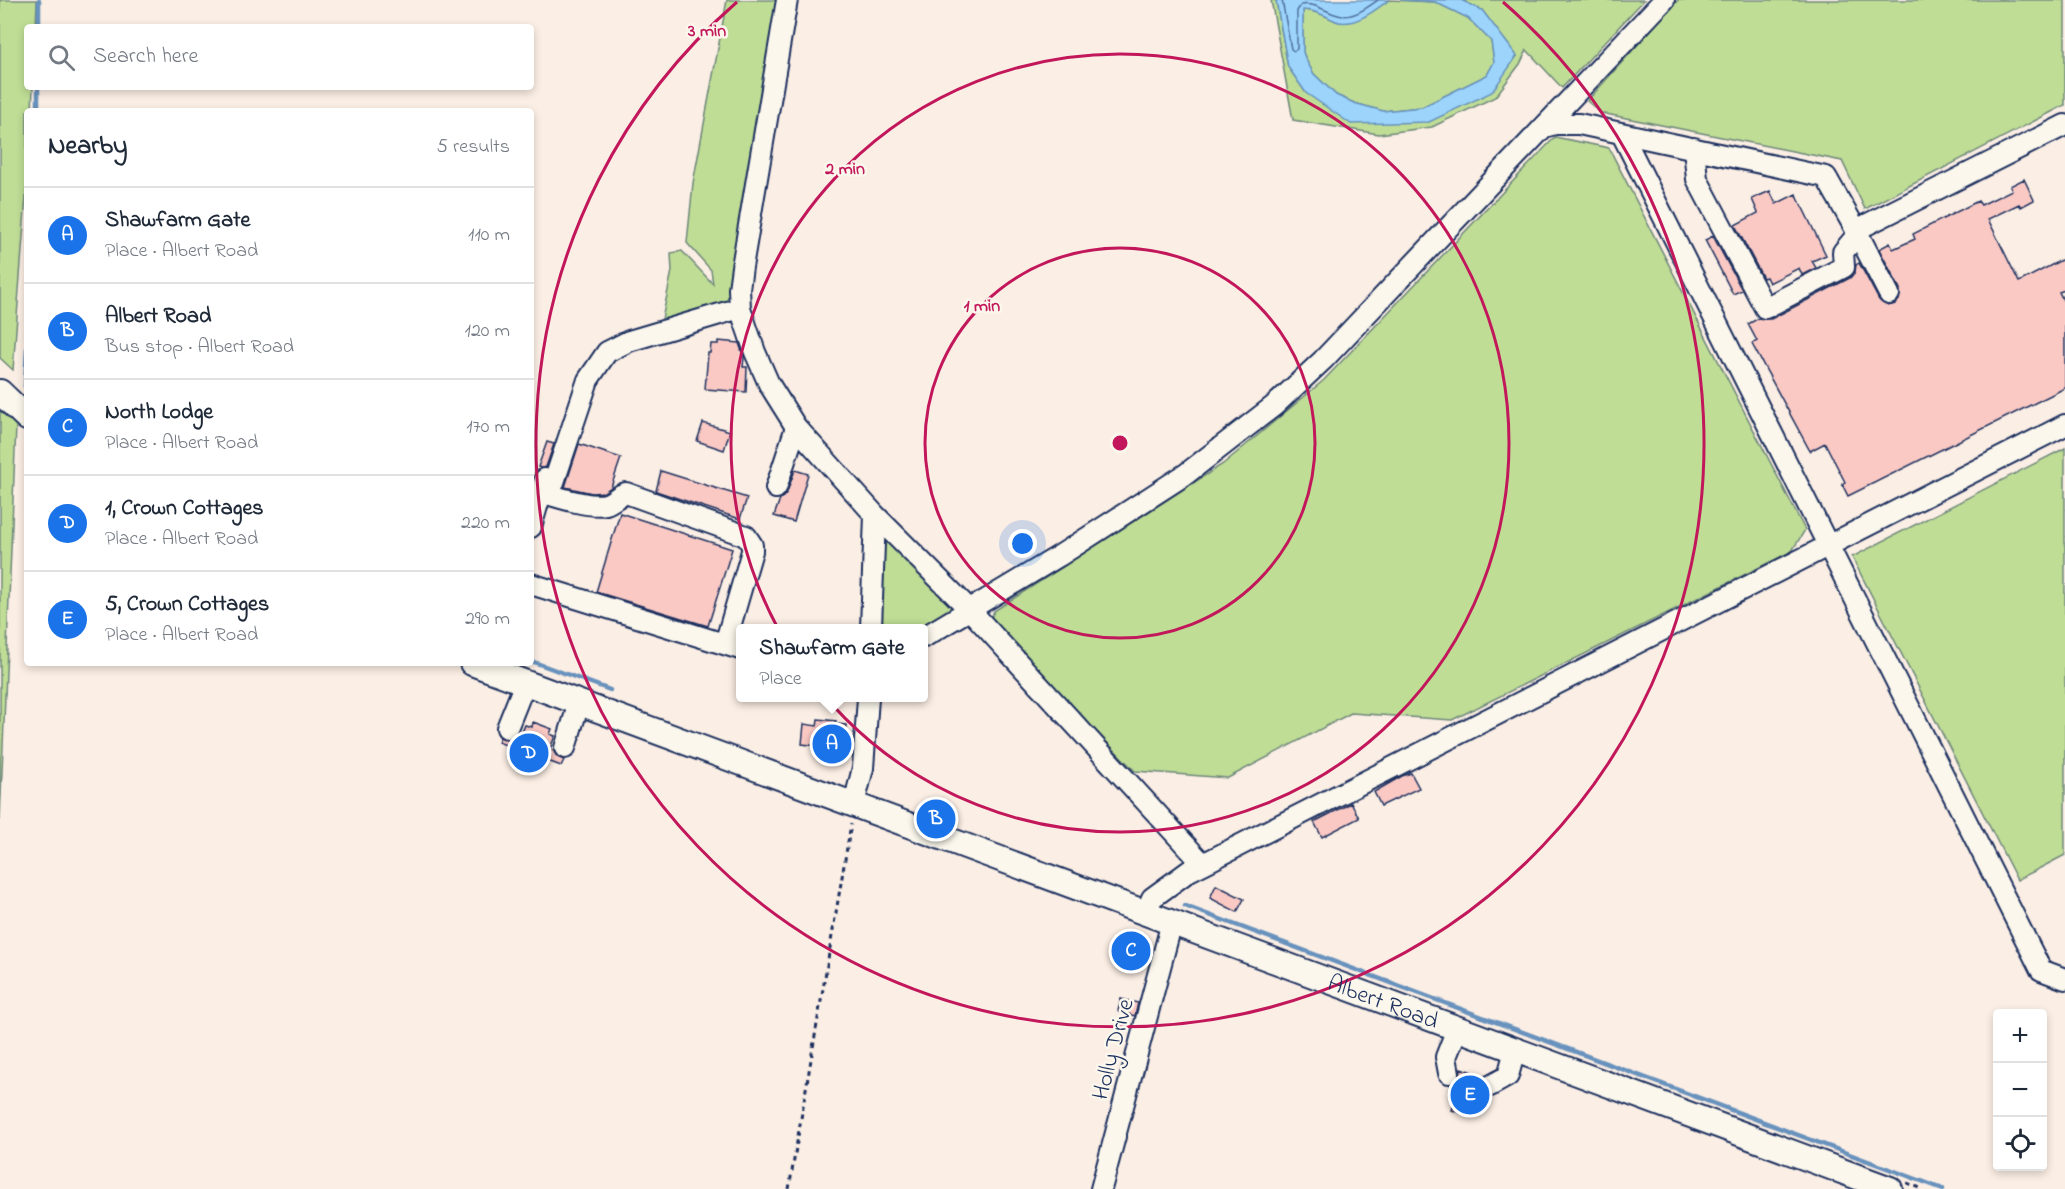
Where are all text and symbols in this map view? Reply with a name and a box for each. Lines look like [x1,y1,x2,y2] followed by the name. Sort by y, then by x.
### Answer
[687,19,726,45] text: 3 min
[24,24,534,90] search box
[45,41,78,74] icon: search
[93,41,198,73] text: Search here
[48,128,127,166] text: Nearby
[437,133,510,162] text: 5 results
[824,157,865,183] text: 2 min
[105,205,250,237] text: Shawfarm Gate
[61,221,74,250] text: A
[468,221,510,250] text: 110 m
[105,237,258,266] text: Place · Albert Road
[964,294,1000,320] text: 1 min
[105,301,211,333] text: Albert Road
[61,317,74,346] text: B
[465,317,510,346] text: 120 m
[105,333,294,362] text: Bus stop · Albert Road
[105,397,213,429] text: North Lodge
[62,413,73,442] text: C
[466,413,510,442] text: 170 m
[105,429,258,458] text: Place · Albert Road
[1110,433,1130,453] centre of rings
[105,493,264,525] text: 1, Crown Cottages
[60,509,75,538] text: D
[461,509,510,538] text: 220 m
[105,525,258,554] text: Place · Albert Road
[1008,529,1037,558] your location
[105,589,269,621] text: 5, Crown Cottages
[61,605,74,634] text: E
[465,605,510,634] text: 290 m
[105,621,258,650] text: Place · Albert Road
[736,624,928,702] popup
[759,633,905,665] text: Shawfarm Gate
[759,665,802,694] text: Place
[812,722,852,766] pin: A
[510,730,548,776] pin: D
[916,796,956,842] pin: B
[1112,928,1150,974] pin: C
[1322,967,1443,1040] street label: Albert Road
[1084,995,1146,1104] street label: Holly Drive
[1993,1009,2047,1171] map controls
[1993,1009,2047,1063] button: +
[1993,1063,2047,1117] button: −
[1450,1072,1490,1118] pin: E
[1993,1117,2047,1171] button: locate

